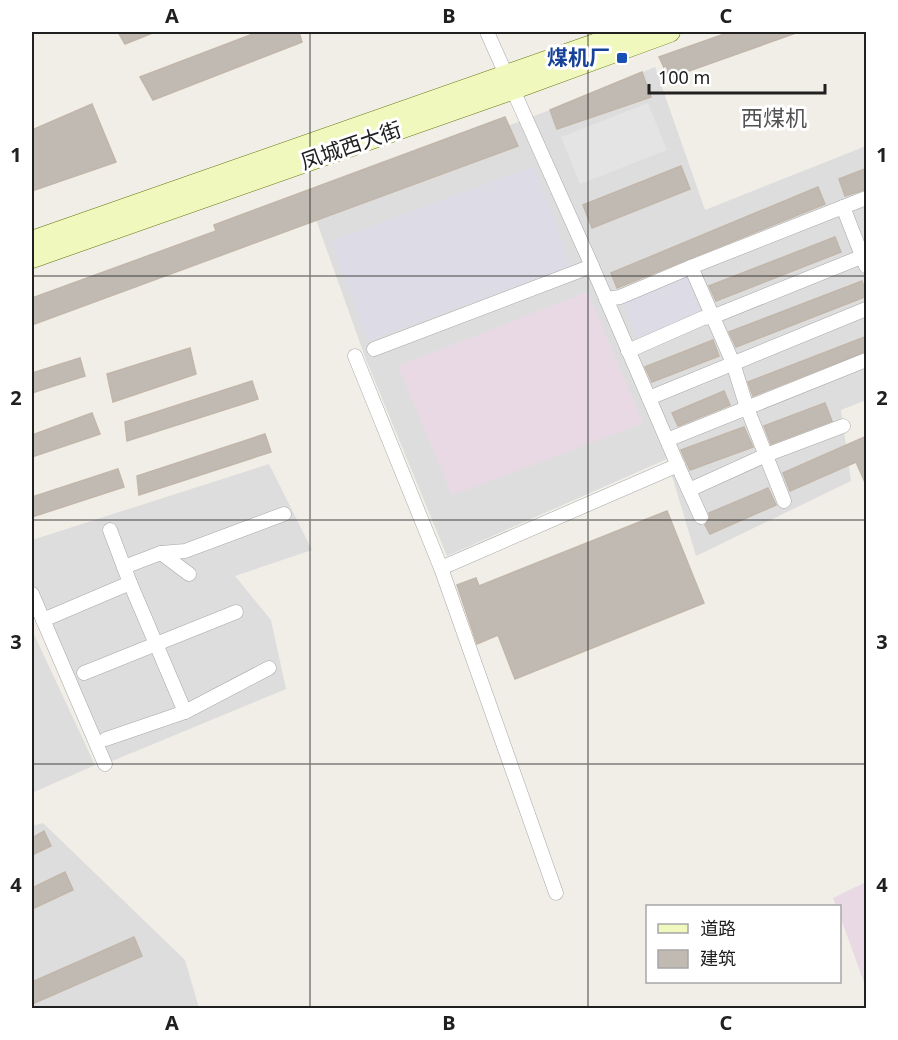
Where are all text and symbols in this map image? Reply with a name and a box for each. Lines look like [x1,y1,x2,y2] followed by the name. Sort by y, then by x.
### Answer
[165,2,179,29] text: A
[442,2,456,29] text: B
[720,2,733,29] text: C
[547,43,610,71] place label: 煤机厂
[615,51,629,65] marker: 煤机厂
[649,57,824,95] scale bar
[658,65,710,89] text: 100 m
[741,102,807,132] district label: 西煤机
[296,115,405,175] street label: 凤城西大街
[10,141,22,168] text: 1
[876,141,888,168] text: 1
[10,384,22,411] text: 2
[876,384,888,411] text: 2
[10,628,22,655] text: 3
[876,628,888,655] text: 3
[10,871,22,898] text: 4
[876,871,888,898] text: 4
[646,905,841,983] legend
[700,916,736,940] text: 道路
[700,946,736,970] text: 建筑
[165,1009,179,1036] text: A
[442,1009,456,1036] text: B
[720,1009,733,1036] text: C

